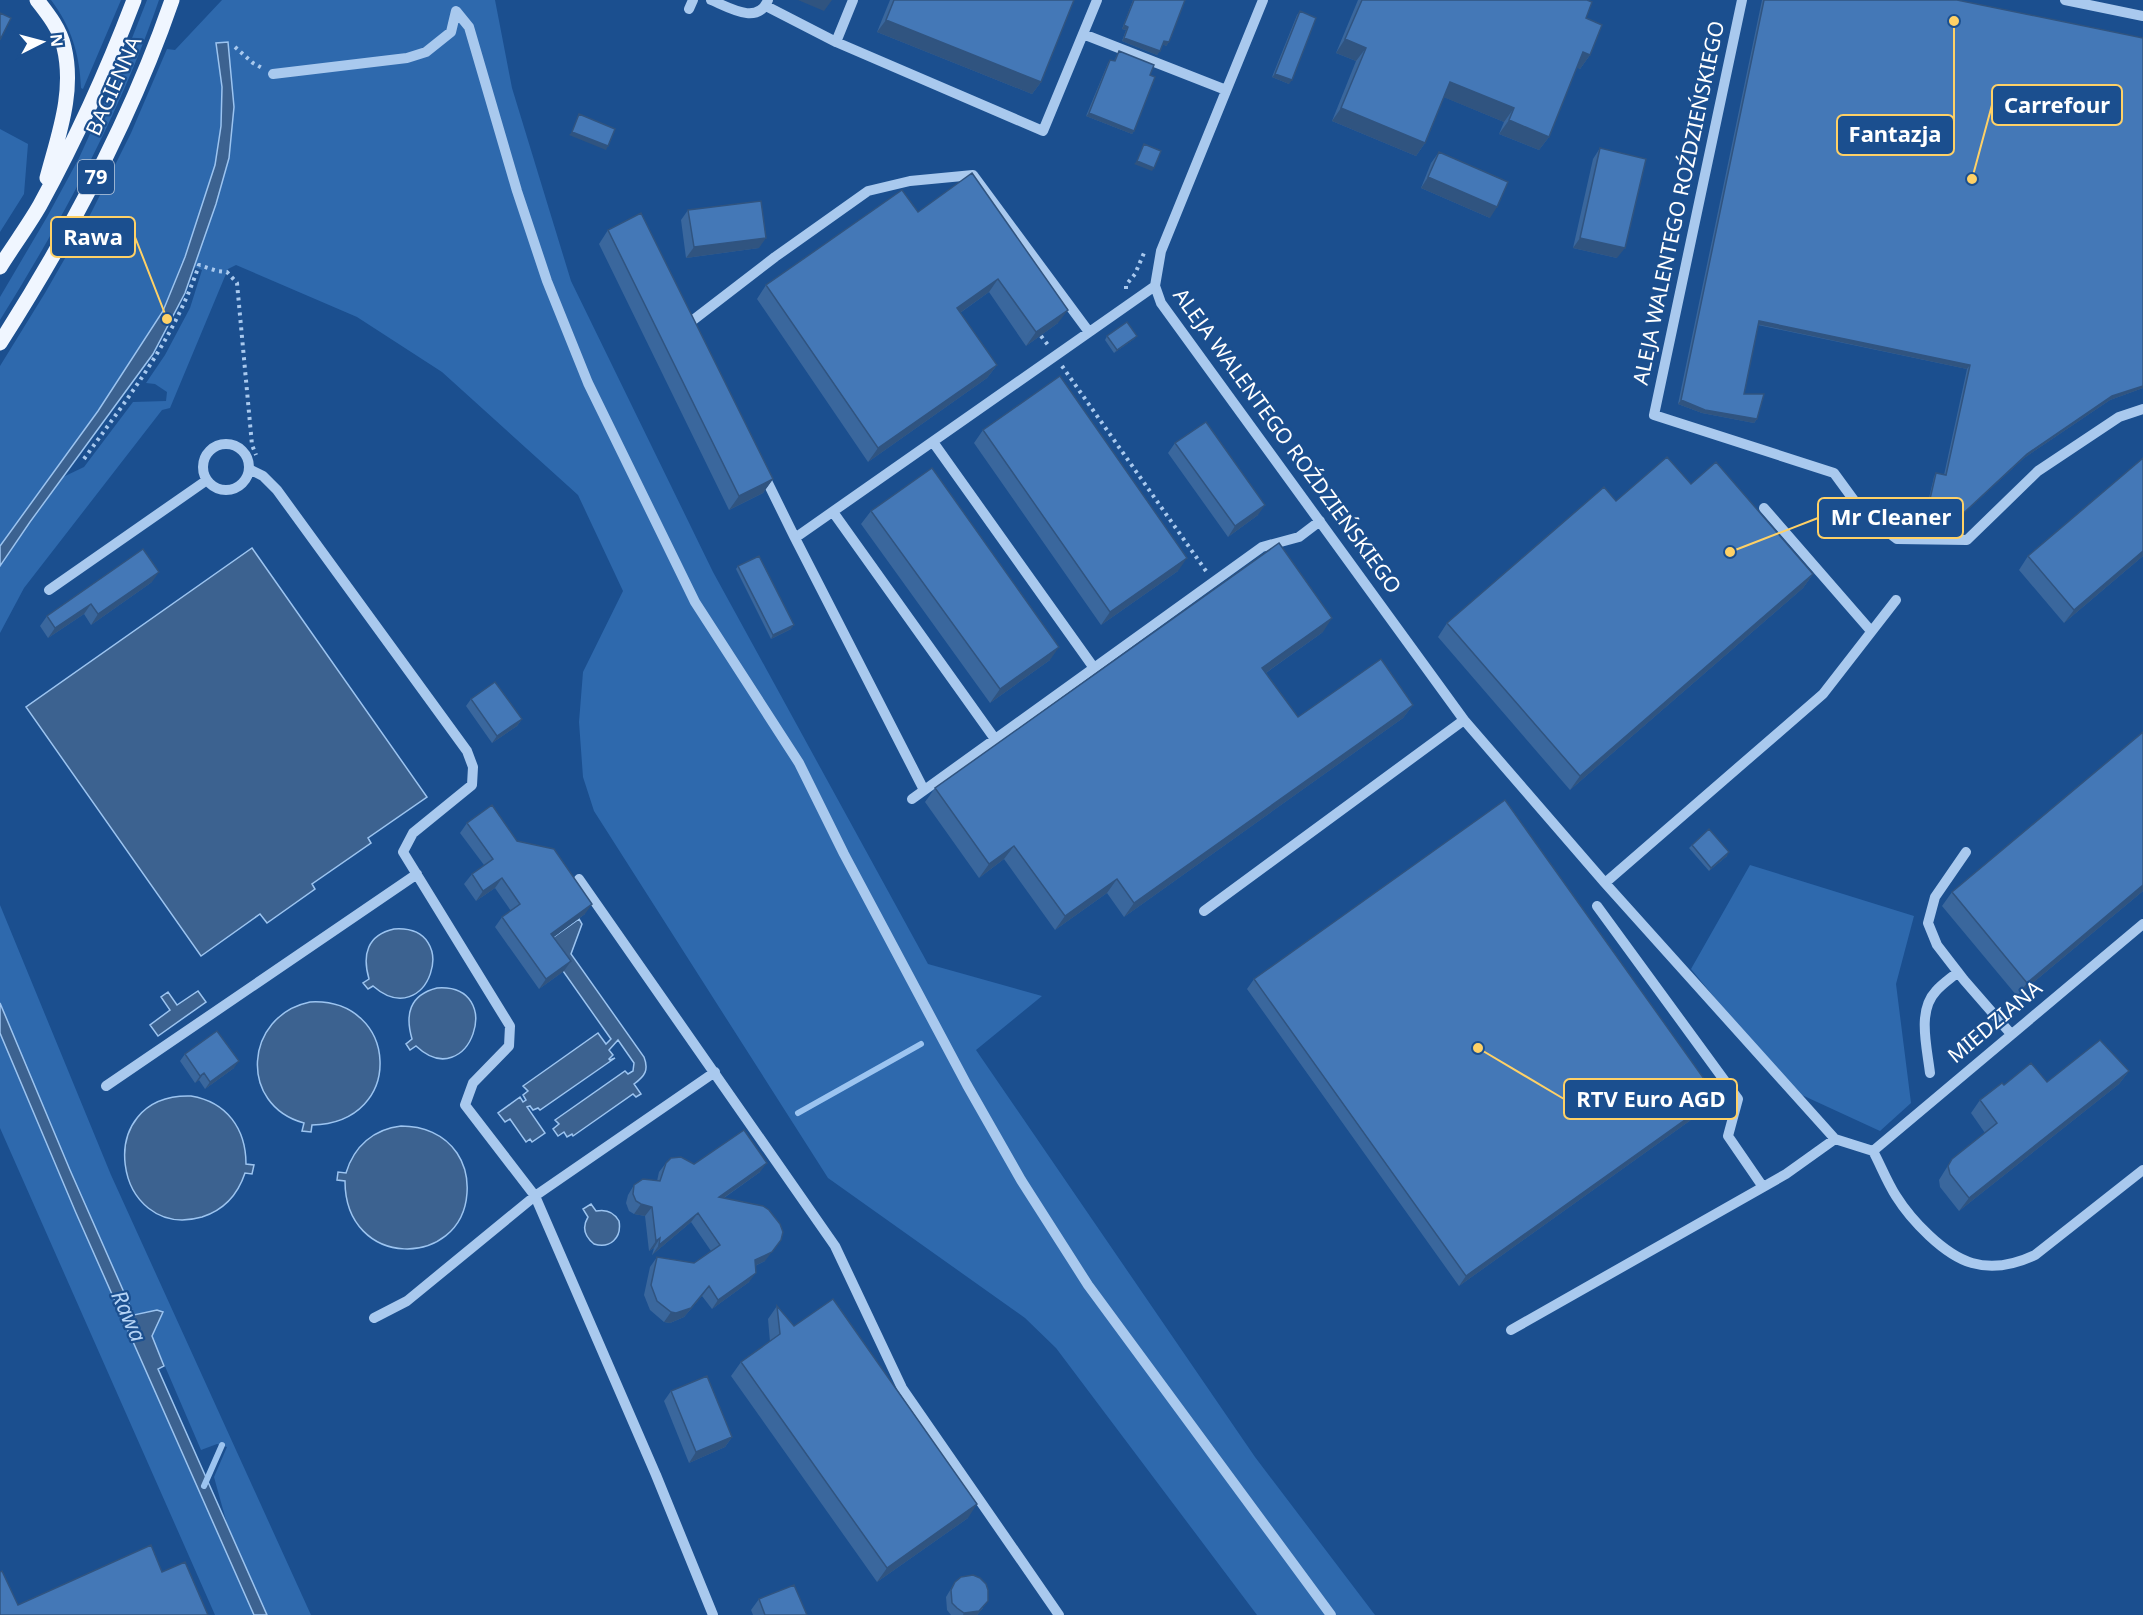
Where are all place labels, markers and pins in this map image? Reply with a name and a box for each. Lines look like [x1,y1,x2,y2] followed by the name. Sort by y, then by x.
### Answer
[1992,85,2122,125] callout: Carrefour
[1837,115,1954,155] callout: Fantazja
[51,217,135,257] callout: Rawa
[1818,498,1963,538] callout: Mr Cleaner
[1564,1079,1737,1119] callout: RTV Euro AGD

